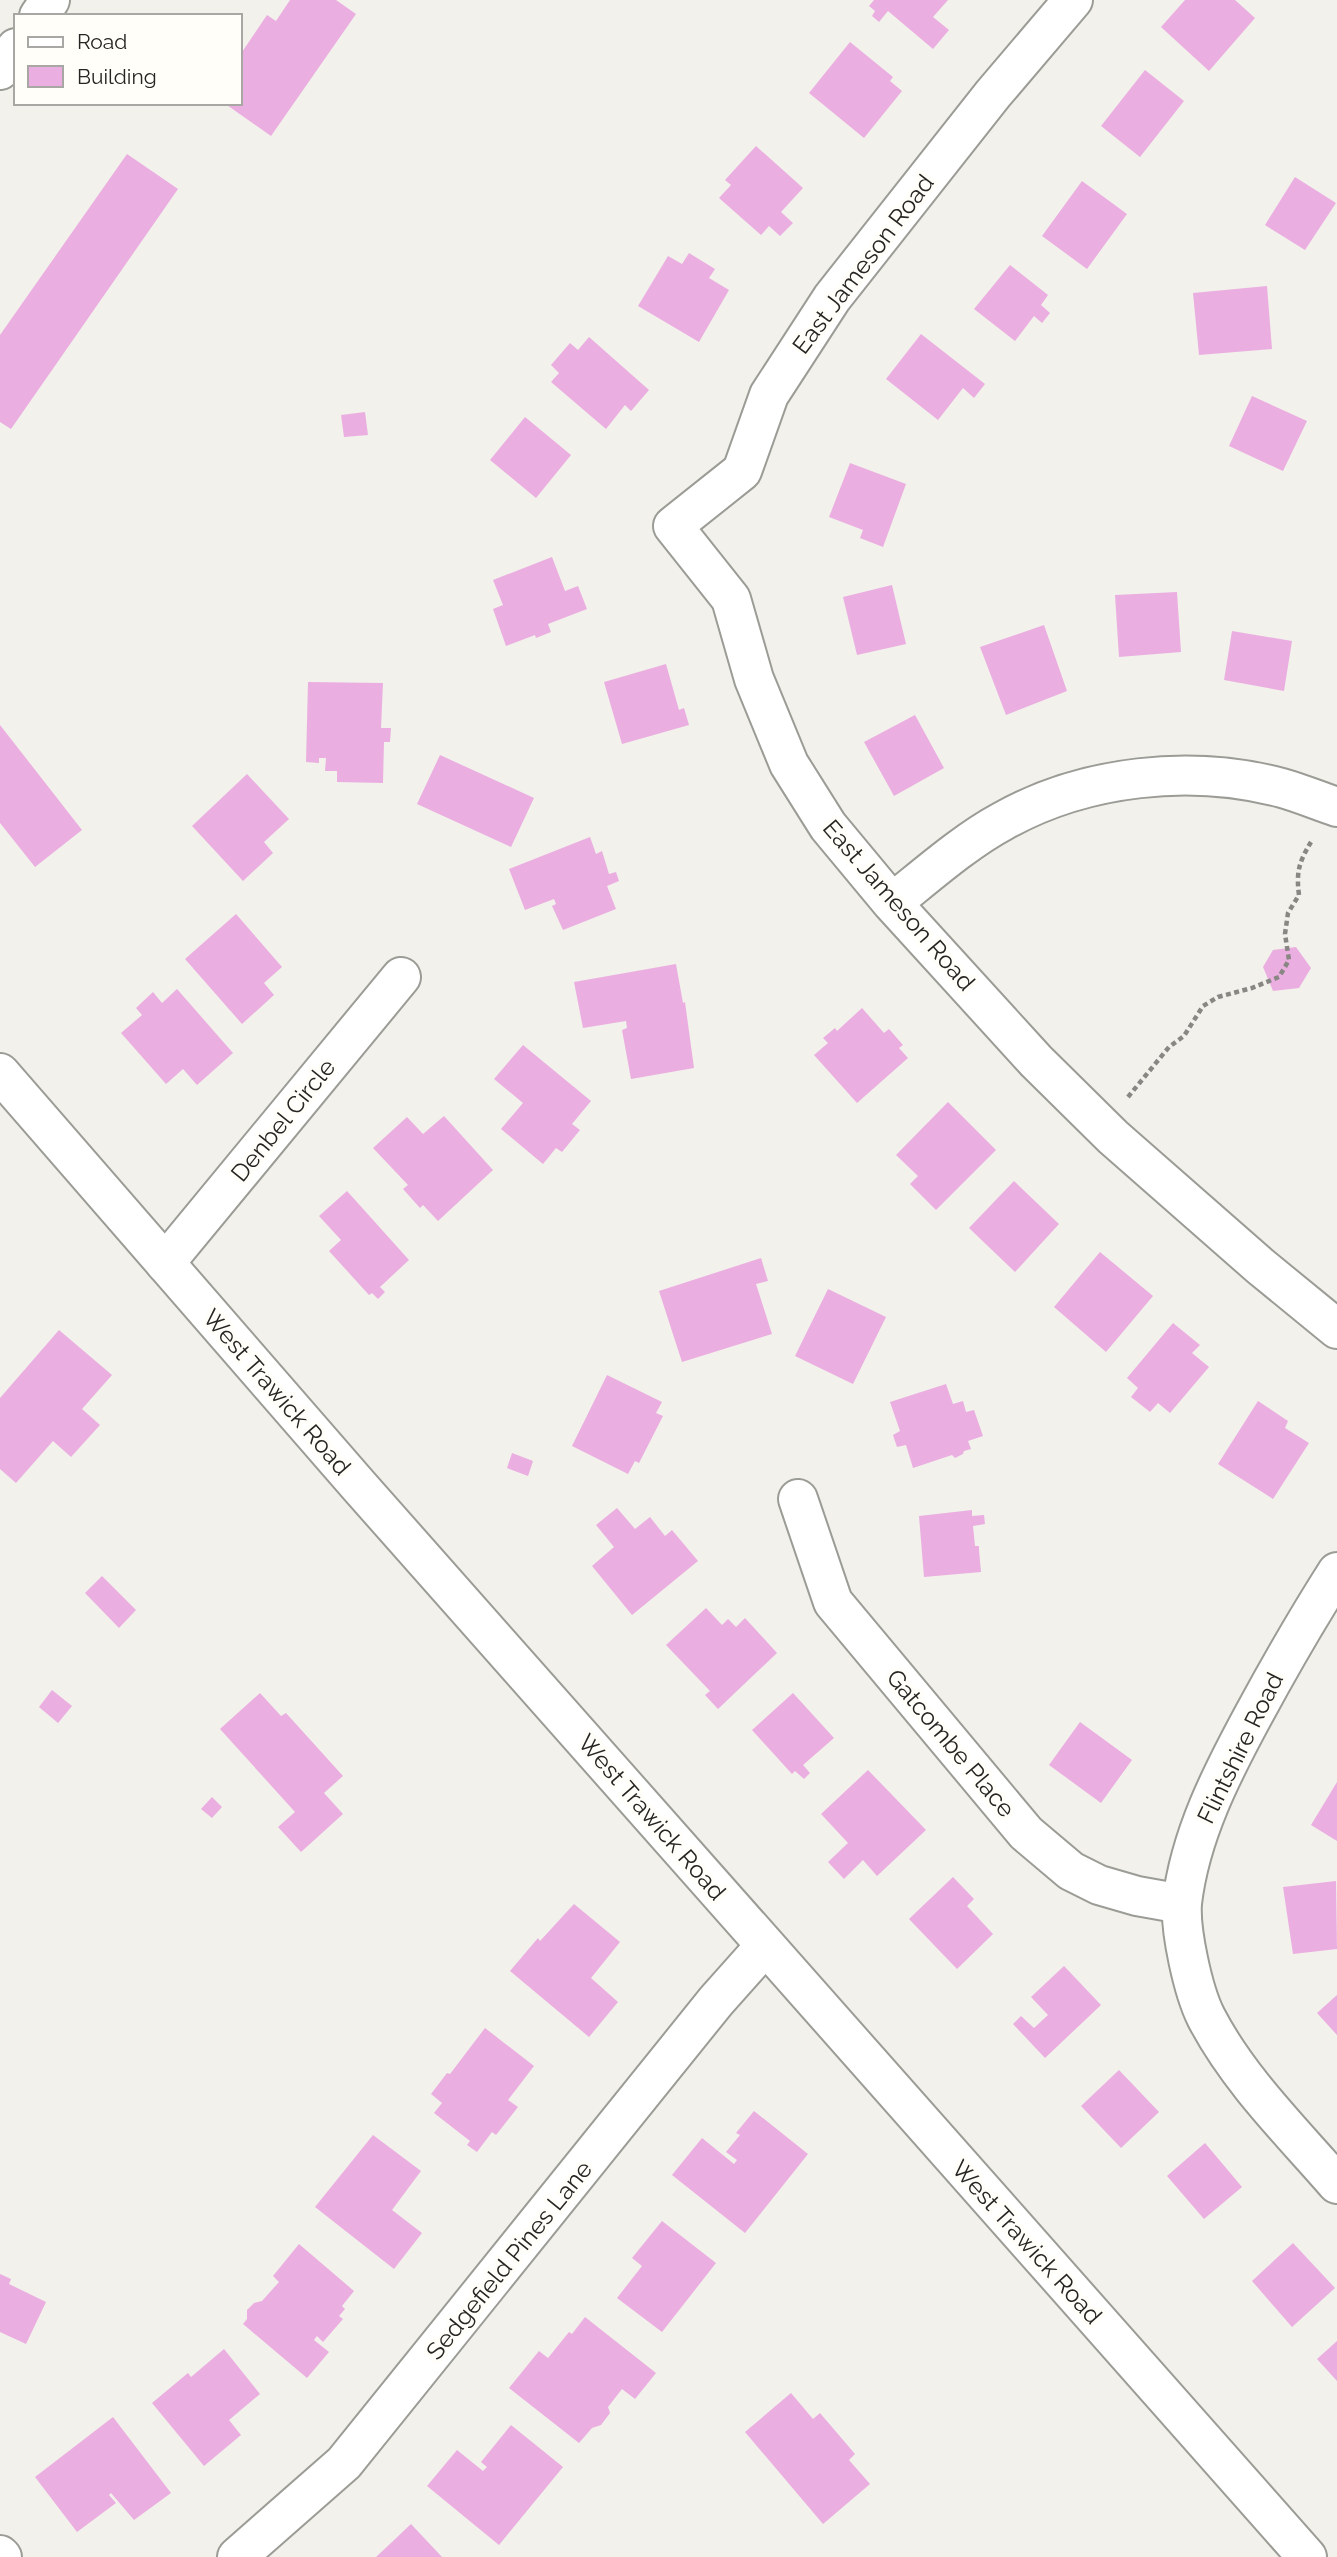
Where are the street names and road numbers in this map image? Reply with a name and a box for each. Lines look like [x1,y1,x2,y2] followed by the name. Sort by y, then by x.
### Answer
[786,169,940,359] street label: East Jameson Road
[817,814,981,996] street label: East Jameson Road
[225,1053,341,1187] street label: Denbel Circle
[197,1303,357,1481] street label: West Trawick Road
[881,1663,1021,1823] street label: Gatcombe Place
[1191,1668,1289,1828] street label: Flintshire Road
[572,1728,732,1906] street label: West Trawick Road
[946,2154,1108,2330] street label: West Trawick Road
[420,2155,598,2365] street label: Sedgefield Pines Lane

